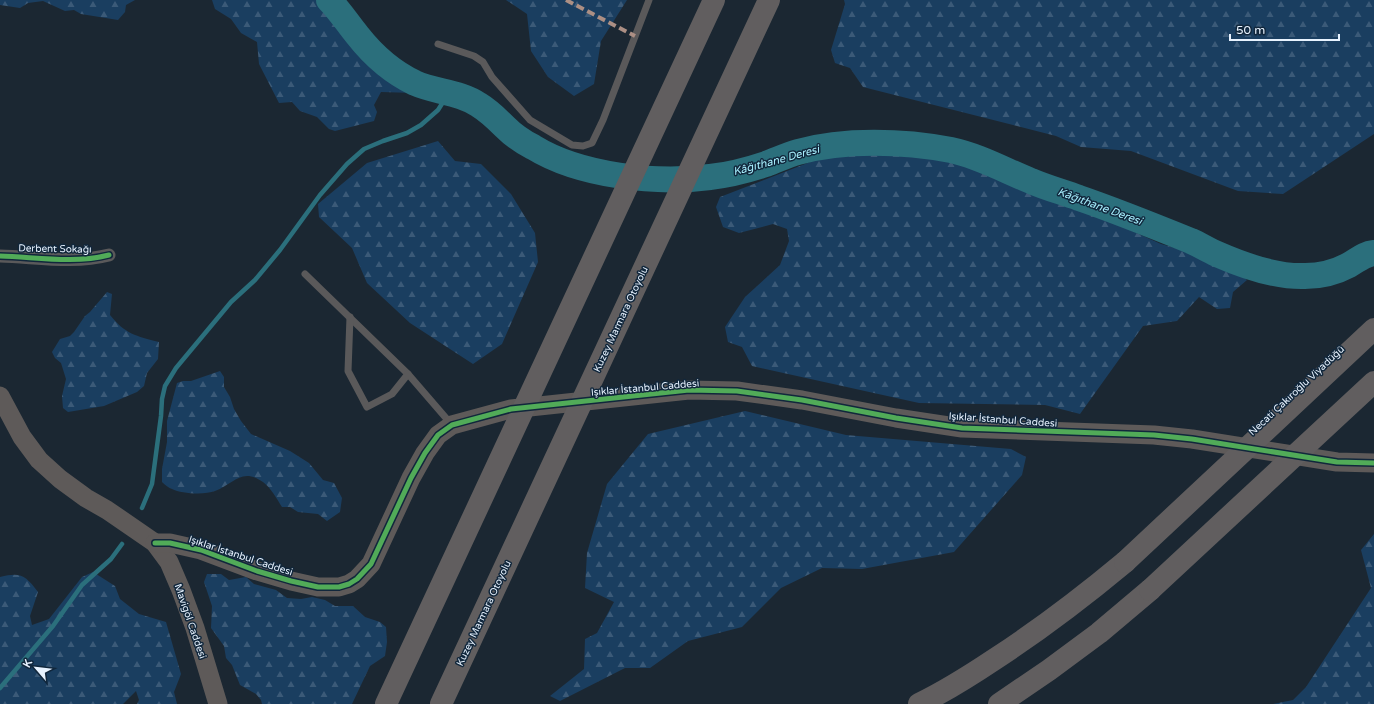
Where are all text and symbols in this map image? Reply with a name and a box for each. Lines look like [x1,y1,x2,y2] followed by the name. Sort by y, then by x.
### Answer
[1230,16,1339,42] scale bar
[1236,23,1265,37] text: 50 m
[732,142,822,178] water label: Kâğıthane Deresi
[1056,185,1145,228] water label: Kâğıthane Deresi
[18,242,92,256] street label: Derbent Sokağı
[591,265,651,374] street label: Kuzey Marmara Otoyolu
[1246,343,1347,438] street label: Necati Çakıroğlu Viyadüğü
[590,377,700,399] street label: Işıklar İstanbul Caddesi
[948,410,1058,430] street label: Işıklar İstanbul Caddesi
[187,533,294,578] street label: Işıklar İstanbul Caddesi
[454,559,514,668] street label: Kuzey Marmara Otoyolu
[172,582,209,660] street label: Mavigöl Caddesi
[16,648,56,688] north arrow
[20,657,35,670] text: K

